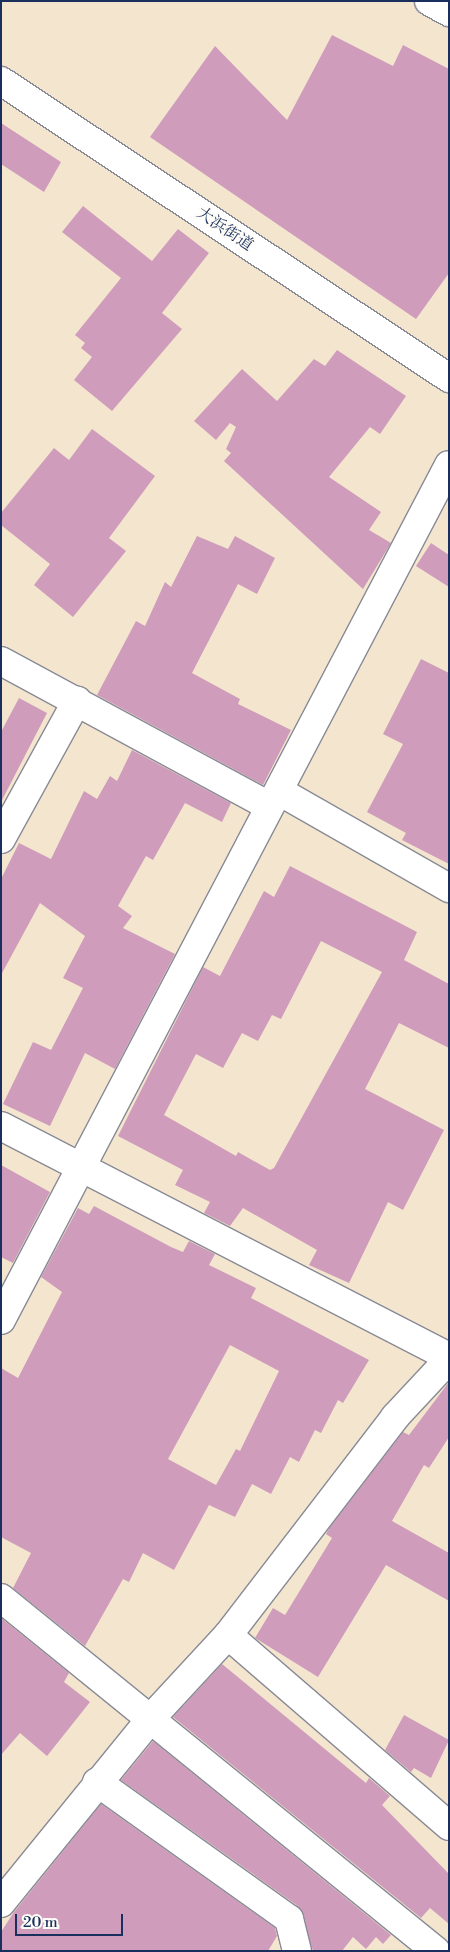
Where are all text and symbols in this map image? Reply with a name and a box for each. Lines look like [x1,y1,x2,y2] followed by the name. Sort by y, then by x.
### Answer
[193,203,257,255] street label: 大浜街道
[18,1904,125,1936] scale bar
[23,1913,58,1932] text: 20 m

